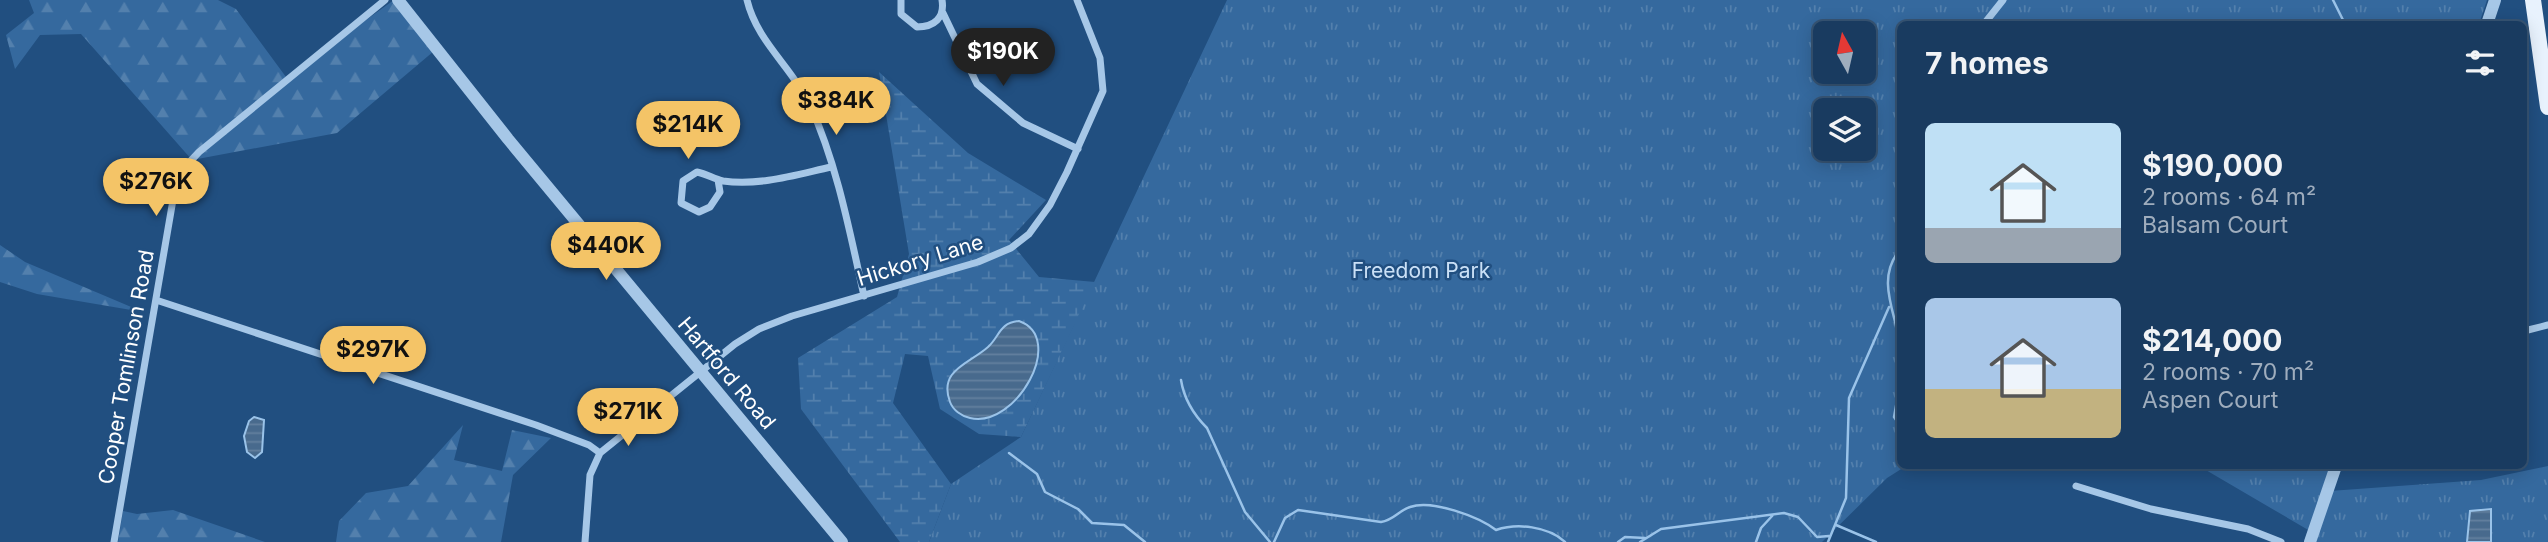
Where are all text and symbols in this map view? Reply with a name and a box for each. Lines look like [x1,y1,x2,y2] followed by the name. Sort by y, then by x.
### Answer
[1813,21,1876,84] north arrow
[1813,21,1876,161] map controls
[954,28,1052,88] pin: $190K
[967,37,1039,65] text: $190K
[2461,44,2499,82] icon: filters
[1925,45,2049,81] text: 7 homes
[787,78,885,137] pin: $384K
[798,86,874,114] text: $384K
[1813,98,1876,161] button: layers
[639,102,737,161] pin: $214K
[652,110,724,138] text: $214K
[2142,147,2283,183] text: $190,000
[1981,151,2065,235] icon: home
[107,158,205,218] pin: $276K
[119,167,193,195] text: $276K
[2142,183,2316,211] text: 2 rooms · 64 m²
[2142,211,2288,239] text: Balsam Court
[557,222,655,282] pin: $440K
[854,229,986,291] street label: Hickory Lane
[567,231,645,259] text: $440K
[93,248,159,486] street label: Cooper Tomlinson Road
[1352,258,1491,283] park label: Freedom Park
[673,312,781,434] street label: Hartford Road
[2142,322,2283,358] text: $214,000
[324,326,422,386] pin: $297K
[1981,326,2065,410] icon: home
[336,335,410,363] text: $297K
[2142,358,2314,386] text: 2 rooms · 70 m²
[2142,386,2278,414] text: Aspen Court
[579,388,677,448] pin: $271K
[593,397,663,425] text: $271K

